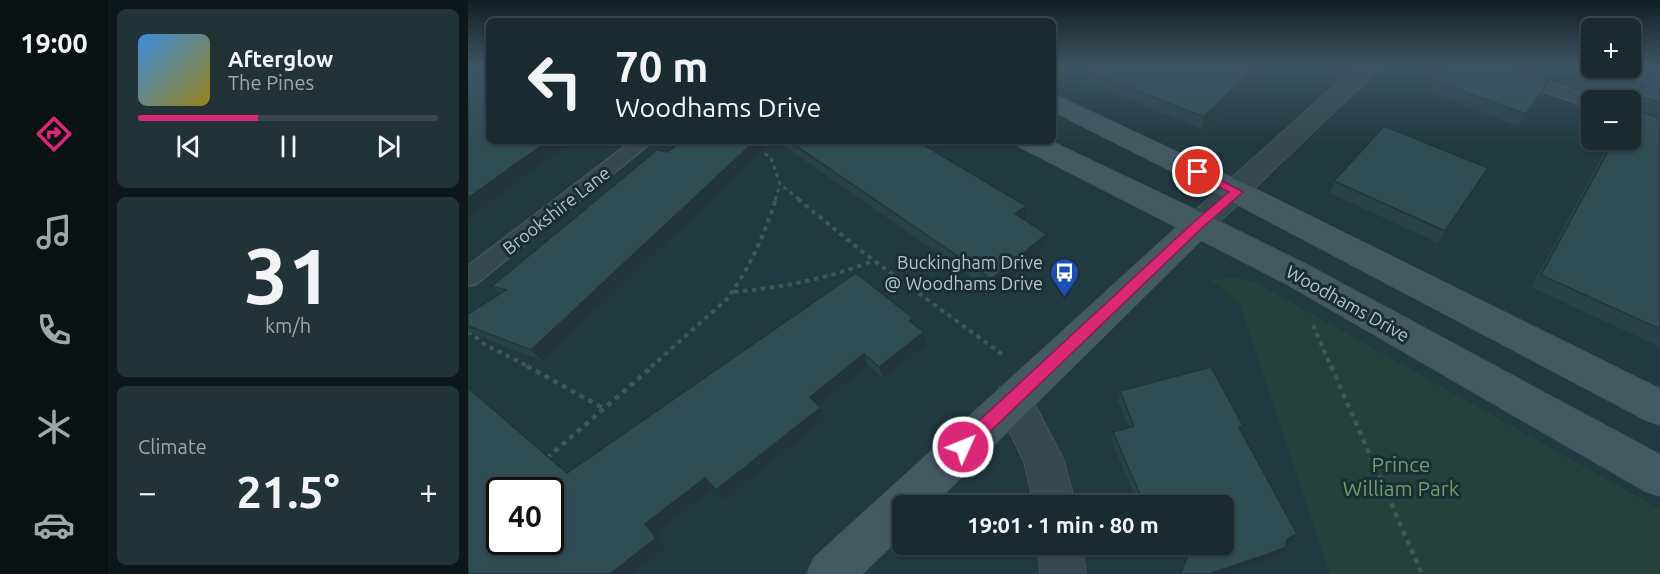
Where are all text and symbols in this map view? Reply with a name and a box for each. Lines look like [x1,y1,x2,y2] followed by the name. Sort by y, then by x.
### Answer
[1581,18,1641,150] map controls
[1581,18,1641,78] button: +
[20,28,88,58] text: 19:00
[516,42,594,120] icon: left
[615,43,709,90] text: 70 m
[228,46,333,71] text: Afterglow
[228,71,314,94] text: The Pines
[1581,90,1641,150] button: −
[615,92,821,122] text: Woodhams Drive
[33,113,75,155] icon: directions
[172,130,205,163] icon: previous
[272,130,305,163] icon: pause
[372,130,405,163] icon: next
[1172,146,1223,197] pin
[1181,155,1214,188] icon: arrive
[498,162,614,258] street label: Brookshire Lane
[33,211,75,253] icon: music
[244,231,332,319] text: 31
[884,252,1043,293] place label: Buckingham Drive @ Woodhams Drive
[1048,256,1080,298] bus stop icon: Buckingham Drive @ Woodhams Drive
[1283,261,1413,345] street label: Woodhams Drive
[33,309,75,351] icon: phone
[265,314,311,337] text: km/h
[33,406,75,448] icon: climate
[931,415,995,479] position arrow
[138,435,207,458] text: Climate
[1343,452,1460,500] park label: Prince William Park
[236,466,340,517] text: 21.5°
[138,473,157,510] text: −
[419,473,438,510] text: +
[486,477,564,555] speed limit sign: 40
[33,504,75,546] icon: car
[967,512,1159,537] text: 19:01 · 1 min · 80 m

